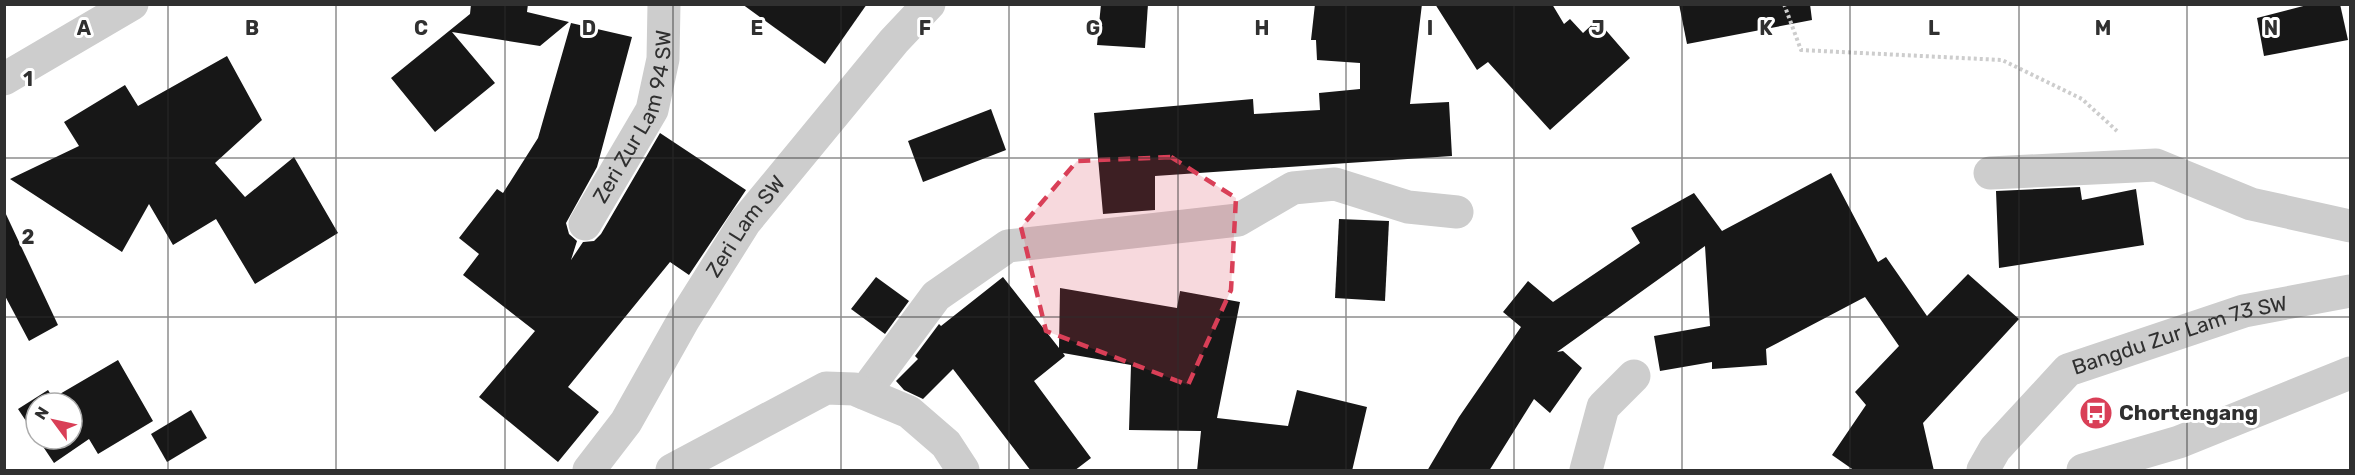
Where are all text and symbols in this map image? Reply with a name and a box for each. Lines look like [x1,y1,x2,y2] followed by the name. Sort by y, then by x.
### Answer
[77,16,92,40] text: A
[245,16,259,40] text: B
[414,16,428,40] text: C
[582,16,596,40] text: D
[751,16,763,40] text: E
[919,16,931,40] text: F
[1086,16,1100,40] text: G
[1255,16,1269,40] text: H
[1427,16,1433,40] text: I
[1591,16,1605,40] text: J
[1759,16,1773,40] text: K
[1928,16,1940,40] text: L
[2095,16,2111,40] text: M
[2264,16,2278,40] text: N
[587,30,676,207] street label: Zeri Zur Lam 94 SW
[23,67,33,91] text: 1
[700,170,790,282] street label: Zeri Lam SW
[22,225,35,249] text: 2
[2069,290,2289,380] street label: Bangdu Zur Lam 73 SW
[24,391,84,451] north arrow
[2078,395,2114,431] bus stop icon: Chortengang
[2119,400,2258,425] place label: Chortengang
[31,403,53,423] text: N

